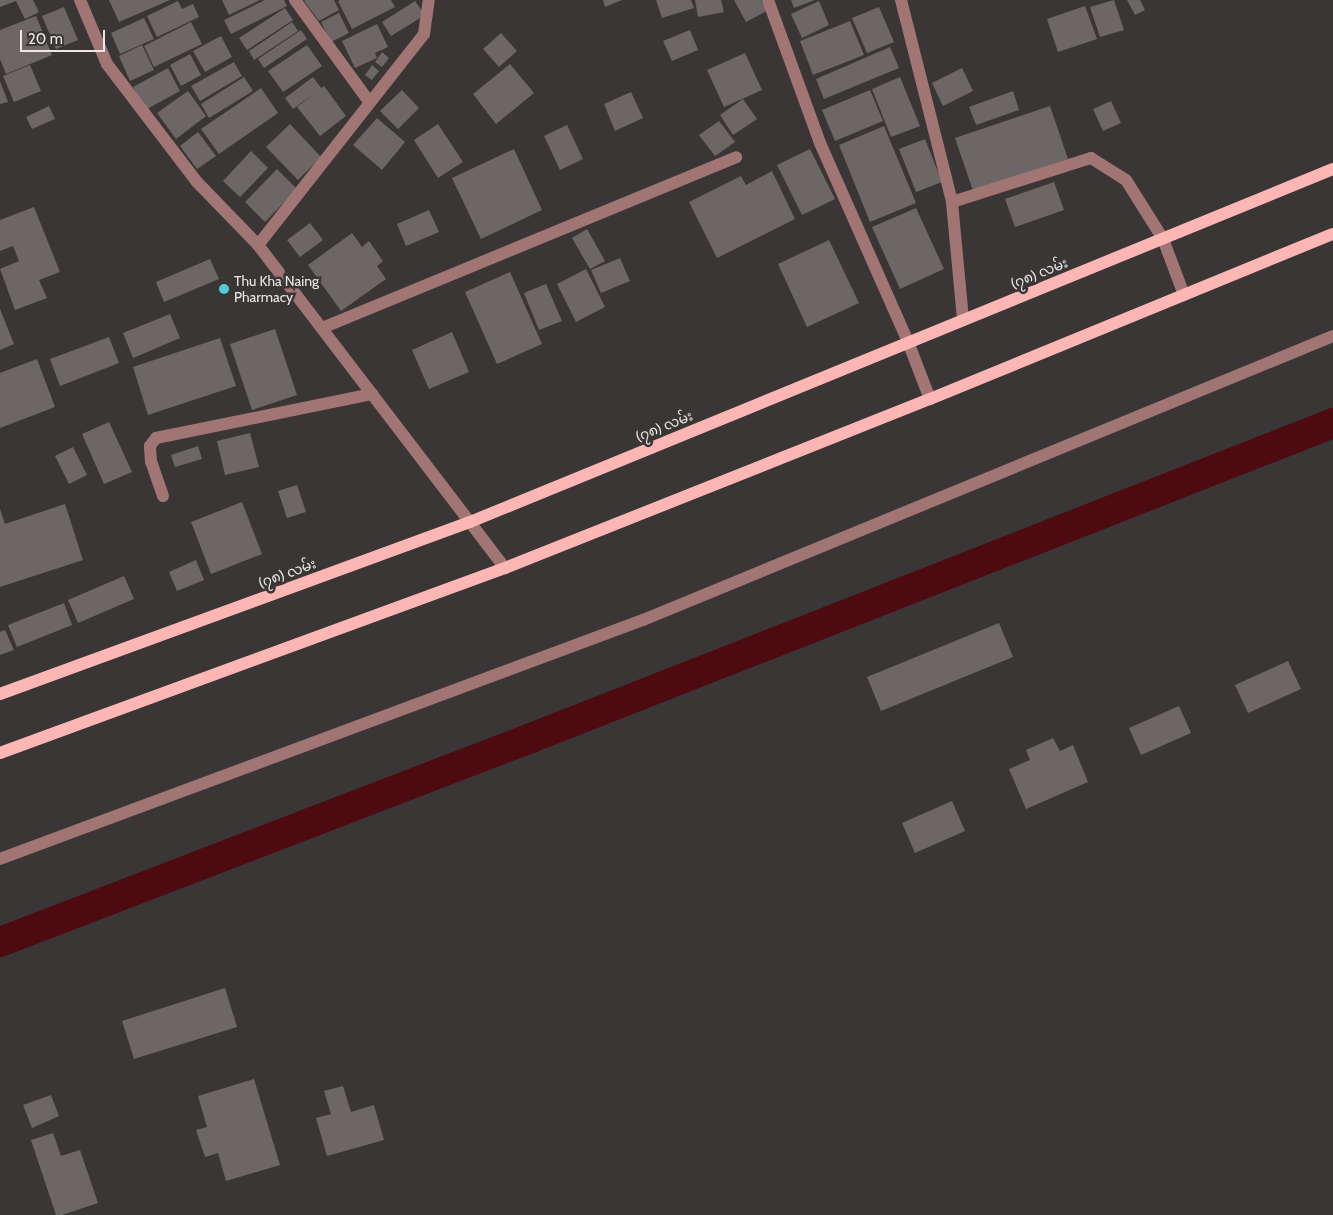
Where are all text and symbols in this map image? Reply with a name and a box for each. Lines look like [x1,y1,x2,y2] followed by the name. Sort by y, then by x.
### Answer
[22,20,108,52] scale bar
[28,30,63,48] text: 20 m
[1008,254,1070,292] street label: (၇၈) လမ်း
[234,273,319,306] place label: Thu Kha Naing Pharmacy
[218,283,230,295] marker: Thu Kha Naing Pharmacy
[633,407,695,445] street label: (၇၈) လမ်း
[256,555,318,591] street label: (၇၈) လမ်း

